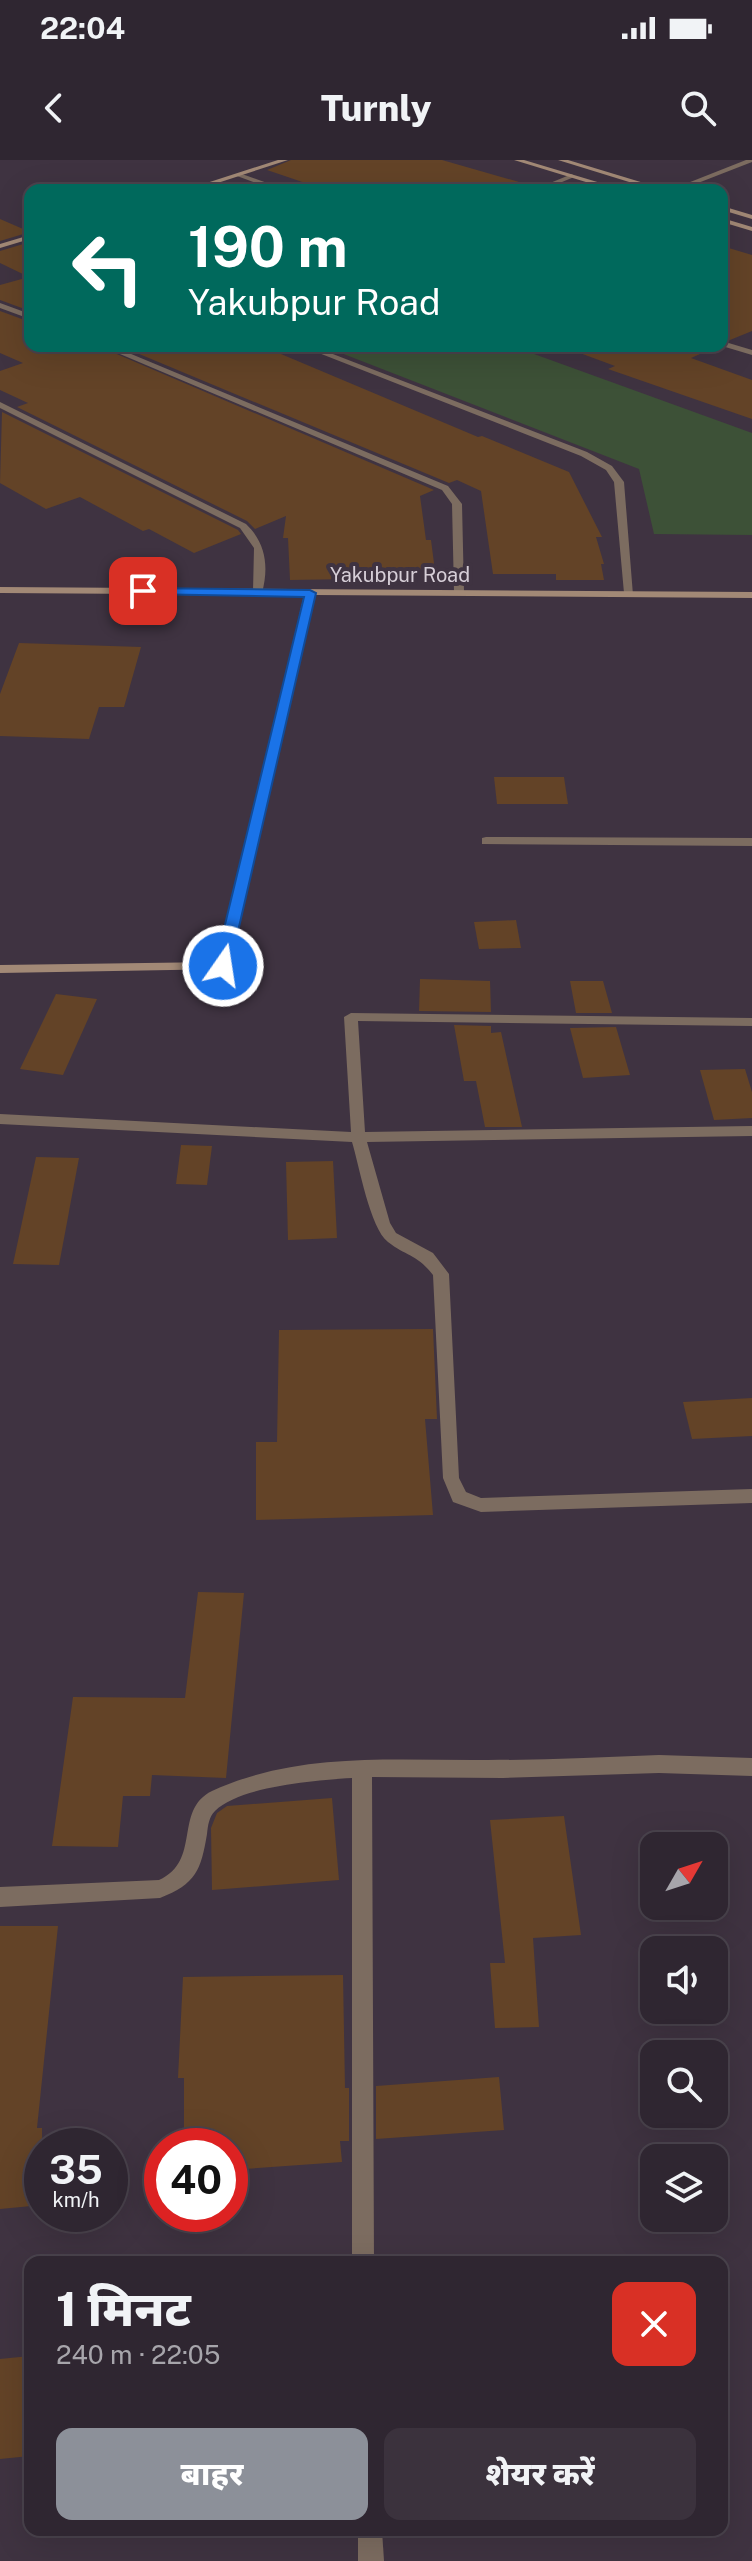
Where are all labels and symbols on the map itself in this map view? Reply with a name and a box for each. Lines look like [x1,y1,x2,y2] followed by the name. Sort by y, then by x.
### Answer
[109,557,177,625] pin
[330,563,470,587] street label: Yakubpur Road
[181,924,265,1008] position arrow
[640,1832,728,1920] north arrow
[144,2128,248,2232] speed limit sign: 40

